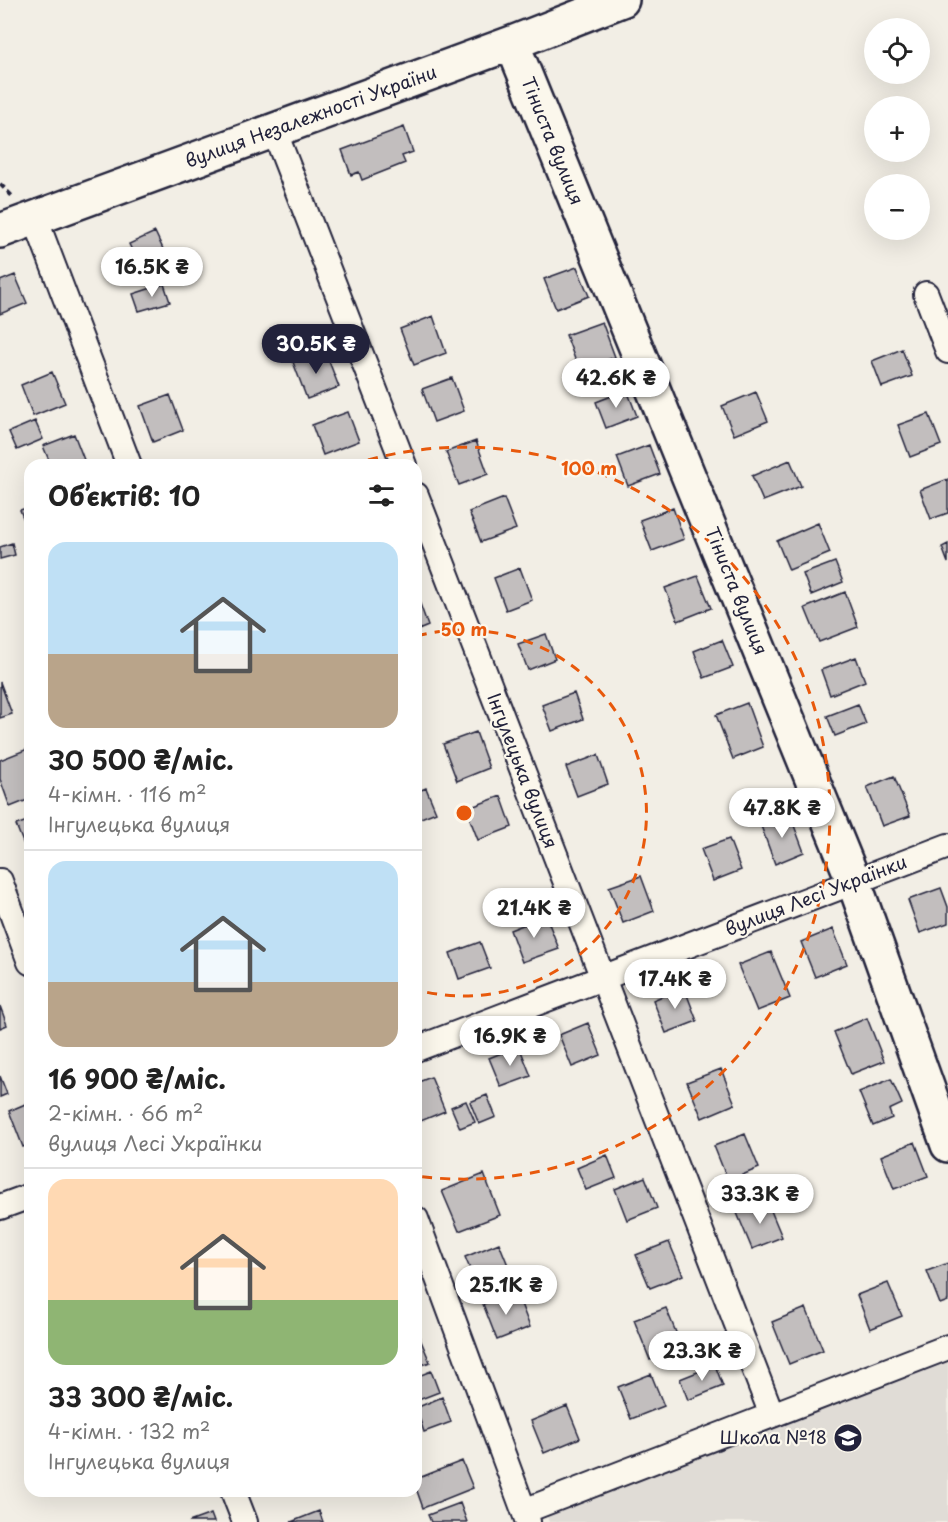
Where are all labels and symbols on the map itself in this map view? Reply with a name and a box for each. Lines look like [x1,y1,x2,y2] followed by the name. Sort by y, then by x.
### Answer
[181,57,440,174] street label: вулиця Незалежності України
[515,72,591,208] street label: Тіниста вулиця
[97,247,207,298] pin: 16.5K ₴
[261,324,371,375] pin: 30.5K ₴
[561,358,671,409] pin: 42.6K ₴
[561,454,617,481] text: 100 m
[699,522,775,658] street label: Тіниста вулиця
[441,615,487,642] text: 50 m
[481,689,565,852] street label: Інгулецька вулиця
[727,788,837,839] pin: 47.8K ₴
[454,803,474,823] centre of rings
[721,847,910,942] street label: вулиця Лесі Українки
[479,888,589,939] pin: 21.4K ₴
[620,959,730,1010] pin: 17.4K ₴
[455,1016,565,1067] pin: 16.9K ₴
[705,1174,815,1225] pin: 33.3K ₴
[451,1265,561,1316] pin: 25.1K ₴
[647,1331,757,1382] pin: 23.3K ₴
[832,1422,864,1454] school or university icon: Школа №18
[720,1423,827,1450] place label: Школа №18

